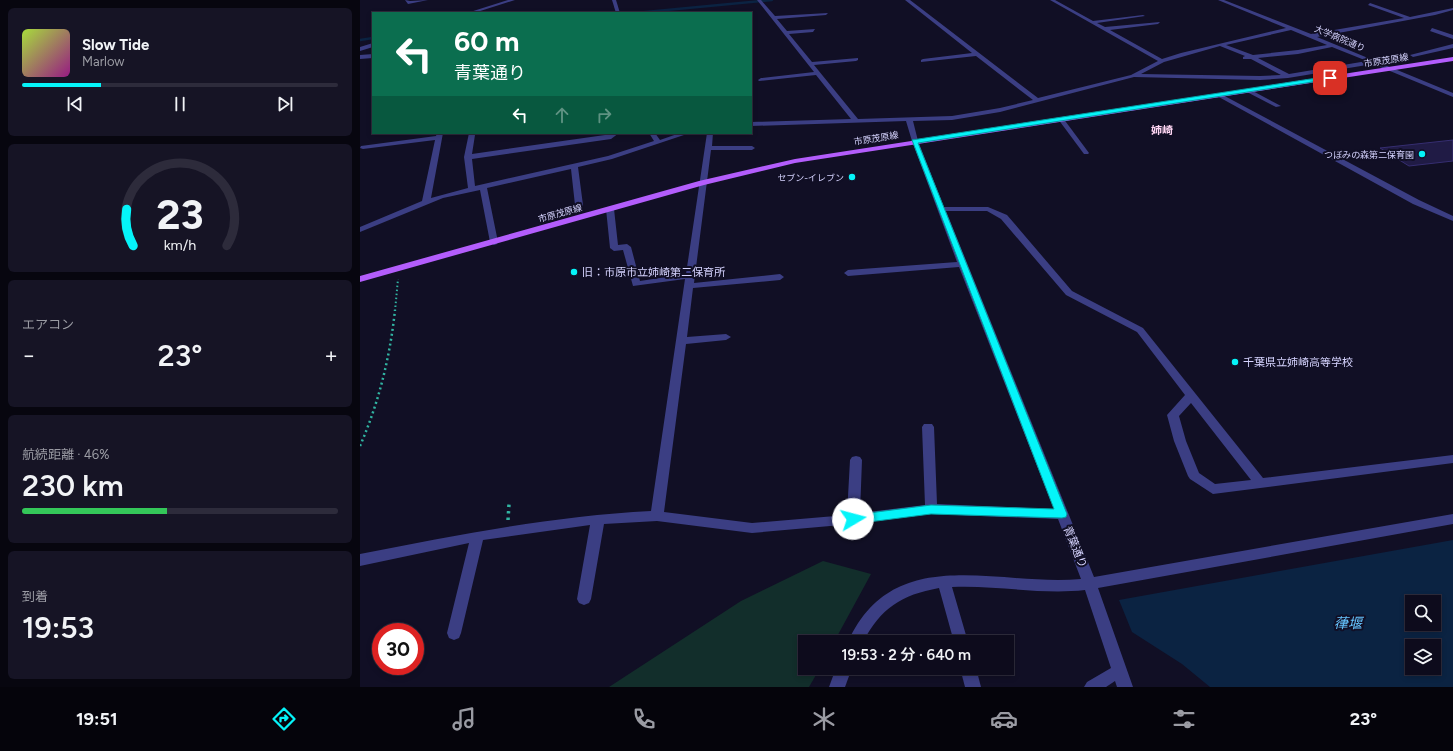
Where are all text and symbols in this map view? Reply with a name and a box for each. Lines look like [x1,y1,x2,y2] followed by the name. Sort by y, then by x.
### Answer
[1313,22,1367,54] street label: 大学病院通り
[454,24,519,58] text: 60 m
[388,28,440,80] icon: left
[82,36,149,54] text: Slow Tide
[1363,51,1410,69] street label: 市原茂原線
[82,54,124,69] text: Marlow
[1313,61,1347,95] pin
[454,62,526,84] text: 青葉通り
[1319,67,1341,89] icon: arrive
[64,93,86,115] icon: previous
[169,93,191,115] icon: pause
[274,93,296,115] icon: next
[509,104,531,126] icon: left
[551,104,573,126] icon: ahead
[593,104,615,126] icon: right
[1151,124,1173,137] district label: 姉崎
[853,129,900,147] street label: 市原茂原線
[1324,149,1414,160] place label: つぼみの森第二保育園
[1417,149,1427,159] marker: つぼみの森第二保育園
[777,172,844,183] place label: セブン-イレブン
[847,172,857,182] marker: セブン-イレブン
[156,188,204,238] text: 23
[537,201,584,224] street label: 市原茂原線
[164,235,196,253] text: km/h
[582,266,726,279] place label: 旧：市原市立姉崎第二保育所
[569,267,579,277] marker: 旧：市原市立姉崎第二保育所
[22,317,74,332] text: エアコン
[158,337,202,374] text: 23°
[22,342,36,369] text: −
[324,342,338,369] text: +
[1243,356,1353,369] place label: 千葉県立姉崎高等学校
[1230,357,1240,367] marker: 千葉県立姉崎高等学校
[22,447,109,462] text: 航続距離 · 46%
[22,467,124,504] text: 230 km
[832,498,874,540] position arrow
[1061,524,1089,570] street label: 青葉通り
[22,589,48,604] text: 到着
[1405,595,1441,675] map controls
[1405,595,1441,631] button: search
[22,609,94,646] text: 19:53
[1334,615,1365,632] water label: 葎堰
[372,623,424,675] speed limit sign: 30
[1405,639,1441,675] button: layers
[841,646,971,664] text: 19:53 · 2 分 · 640 m
[270,705,298,733] icon: directions
[450,705,478,733] icon: music
[630,705,658,733] icon: phone
[810,705,838,733] icon: climate
[990,705,1018,733] icon: car
[1170,705,1198,733] icon: filters
[76,708,118,730] text: 19:51
[1350,708,1377,730] text: 23°

